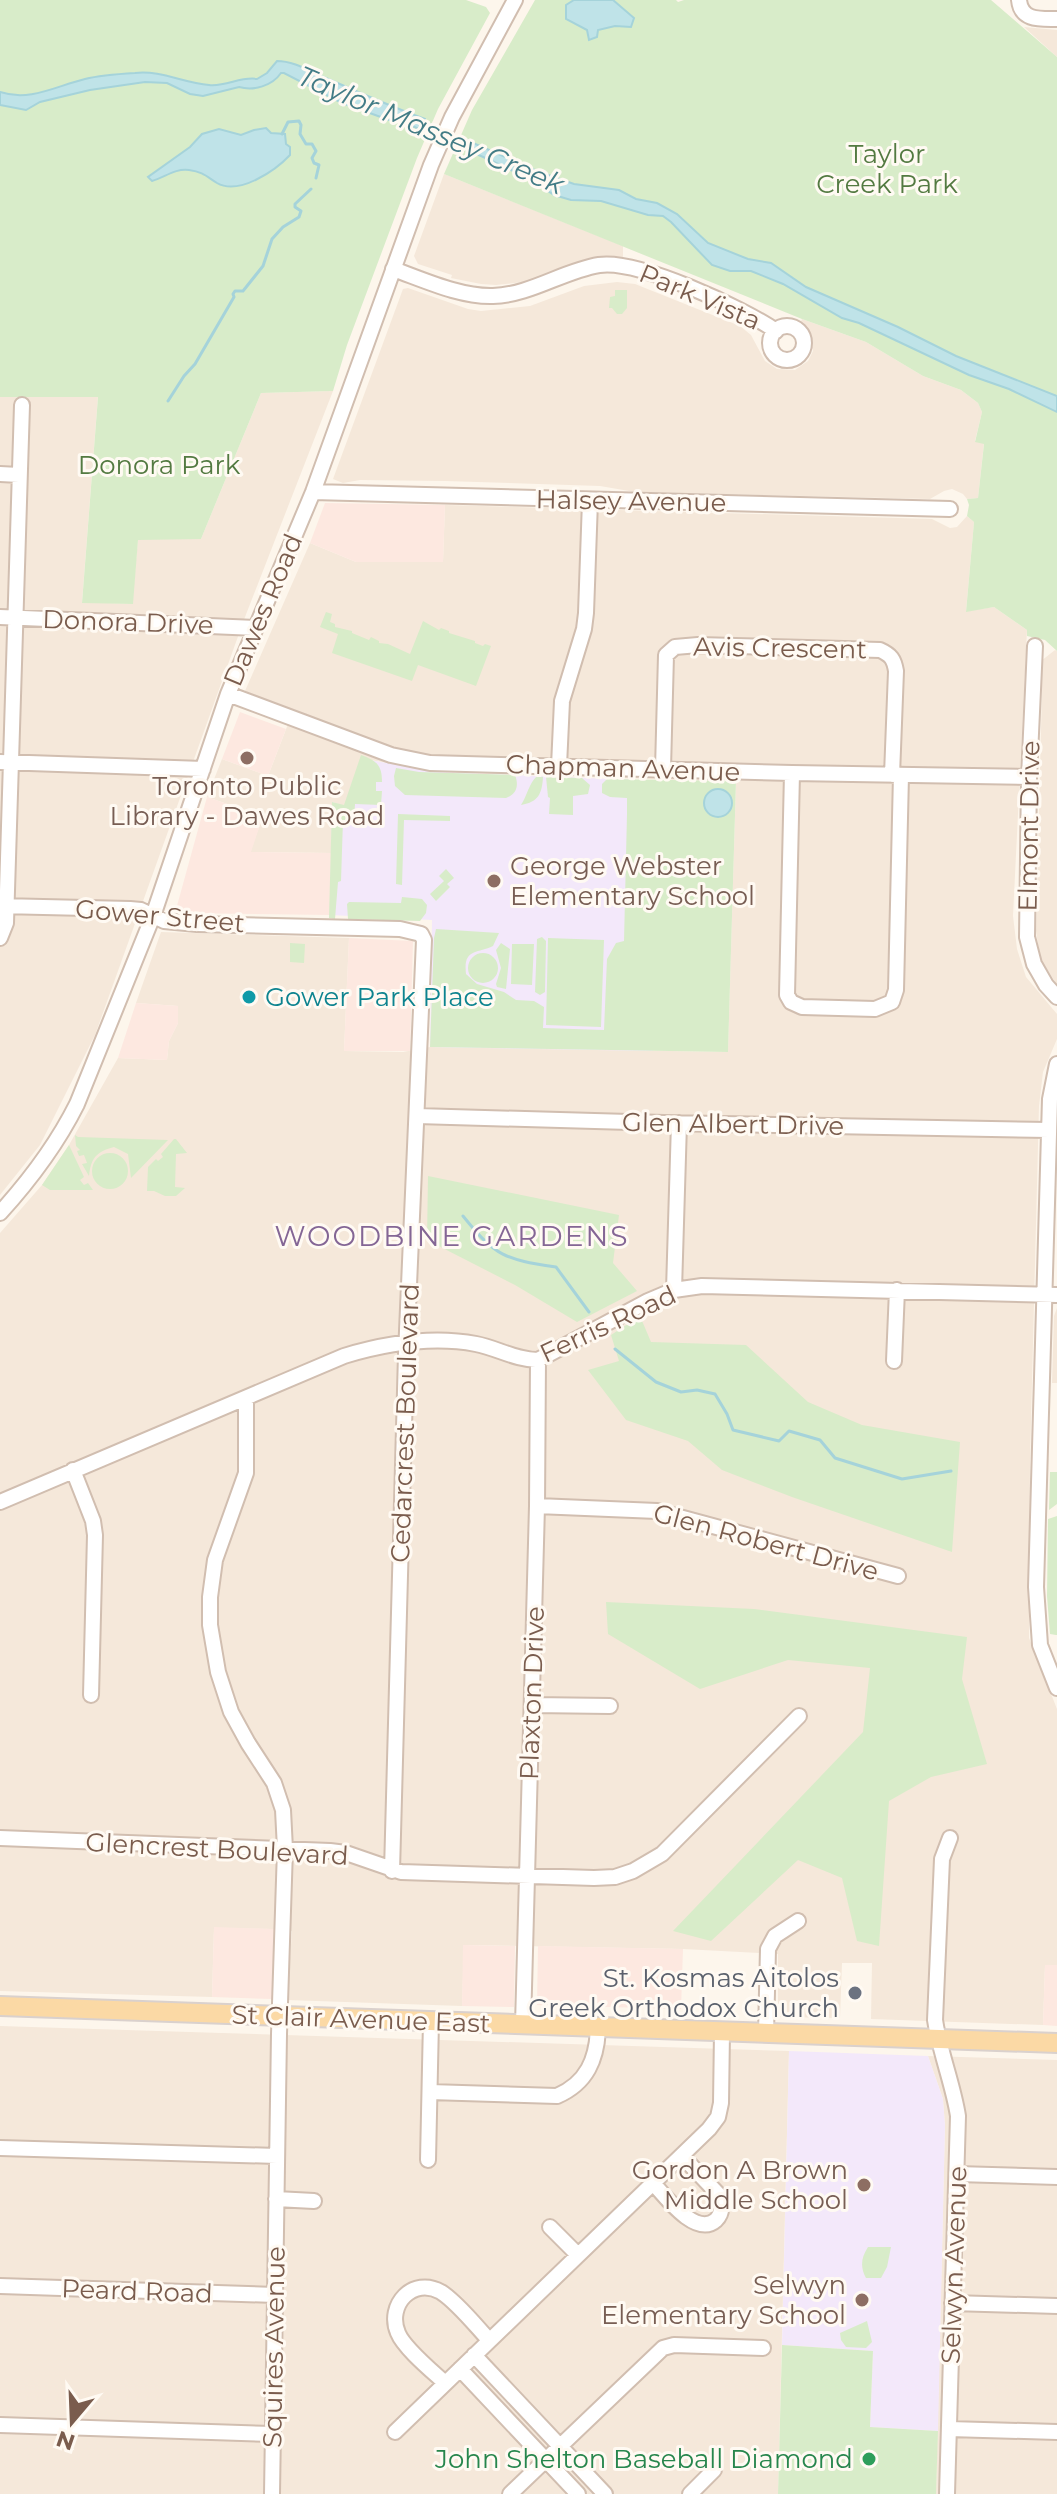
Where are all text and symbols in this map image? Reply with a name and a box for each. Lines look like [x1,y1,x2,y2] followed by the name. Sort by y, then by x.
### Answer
[293,58,571,202] water label: Taylor Massey Creek
[816,138,958,200] park label: Taylor Creek Park
[634,257,766,337] street label: Park Vista
[78,449,241,481] park label: Donora Park
[535,483,727,519] street label: Halsey Avenue
[217,529,309,691] street label: Dawes Road
[42,603,214,641] street label: Donora Drive
[693,630,867,666] street label: Avis Crescent
[1012,740,1046,912] street label: Elmont Drive
[505,748,741,788] street label: Chapman Avenue
[238,749,256,767] marker: Toronto Public Library - Dawes Road
[110,770,384,832] place label: Toronto Public Library - Dawes Road
[510,850,755,912] place label: George Webster Elementary School
[485,872,503,890] marker: George Webster Elementary School
[74,893,246,939] street label: Gower Street
[265,981,494,1013] place label: Gower Park Place
[240,988,258,1006] marker: Gower Park Place
[622,1106,844,1142] street label: Glen Albert Drive
[275,1219,629,1253] district label: WOODBINE GARDENS
[535,1279,681,1369] street label: Ferris Road
[384,1283,426,1563] street label: Cedarcrest Boulevard
[650,1497,882,1587] street label: Glen Robert Drive
[513,1606,551,1780] street label: Plaxton Drive
[85,1826,349,1872] street label: Glencrest Boulevard
[528,1962,839,2024] place label: St. Kosmas Aitolos Greek Orthodox Church
[846,1984,864,2002] marker: St. Kosmas Aitolos Greek Orthodox Church
[231,1998,491,2040] street label: St Clair Avenue East
[632,2154,848,2216] place label: Gordon A Brown Middle School
[935,2166,973,2364] street label: Selwyn Avenue
[855,2176,873,2194] marker: Gordon A Brown Middle School
[256,2246,292,2448] street label: Squires Avenue
[601,2269,846,2331] place label: Selwyn Elementary School
[61,2272,213,2310] street label: Peard Road
[853,2291,871,2309] marker: Selwyn Elementary School
[32,2382,112,2462] north arrow
[53,2425,78,2456] text: N
[434,2443,853,2475] place label: John Shelton Baseball Diamond
[860,2450,878,2468] marker: John Shelton Baseball Diamond

